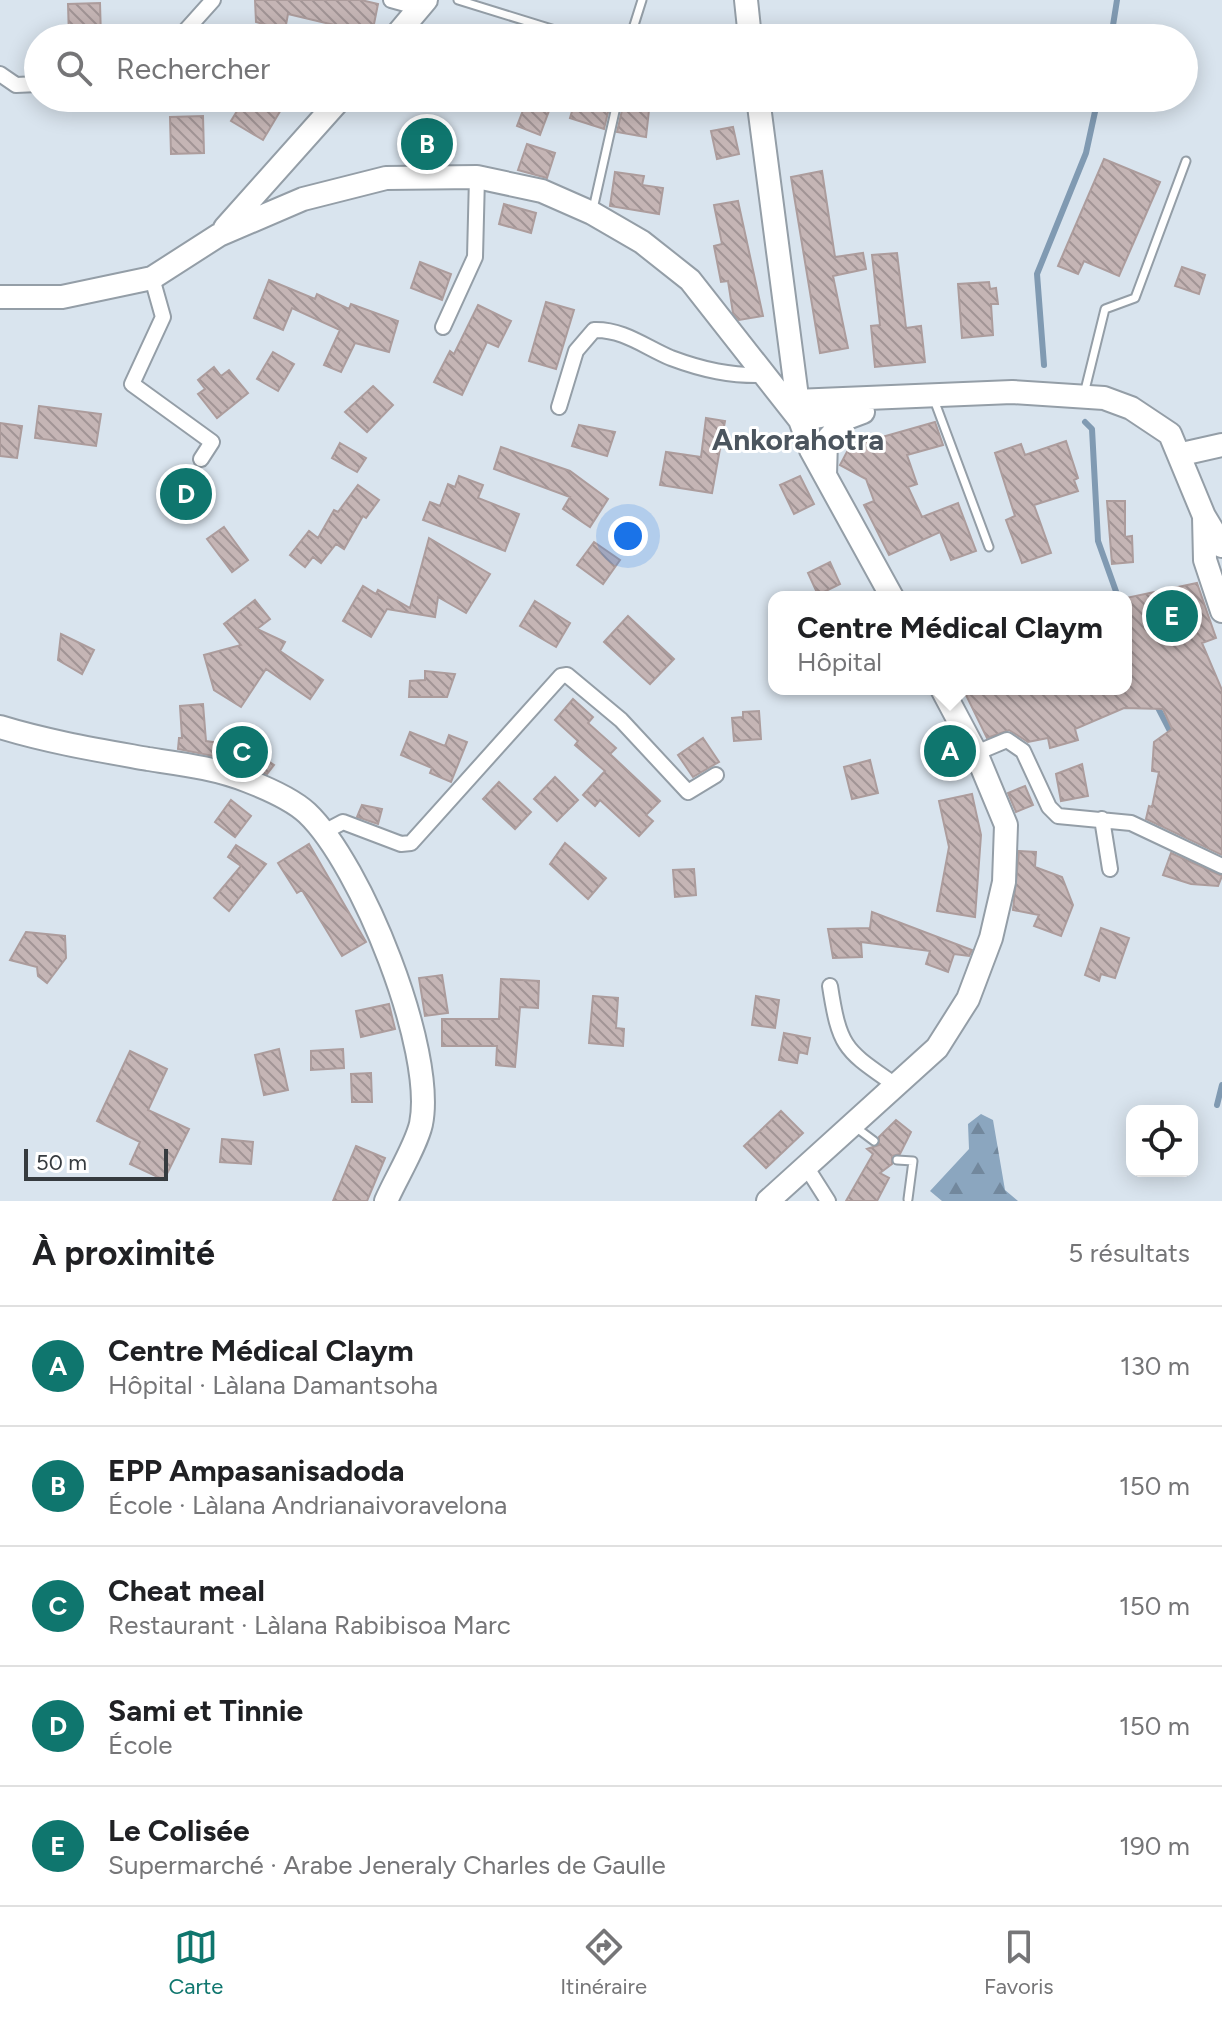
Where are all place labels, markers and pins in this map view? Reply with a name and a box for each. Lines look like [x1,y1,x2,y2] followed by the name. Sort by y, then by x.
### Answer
[401,114,453,174] pin: B
[160,464,212,524] pin: D
[1146,586,1198,646] pin: E
[924,721,976,781] pin: A
[216,722,268,782] pin: C

